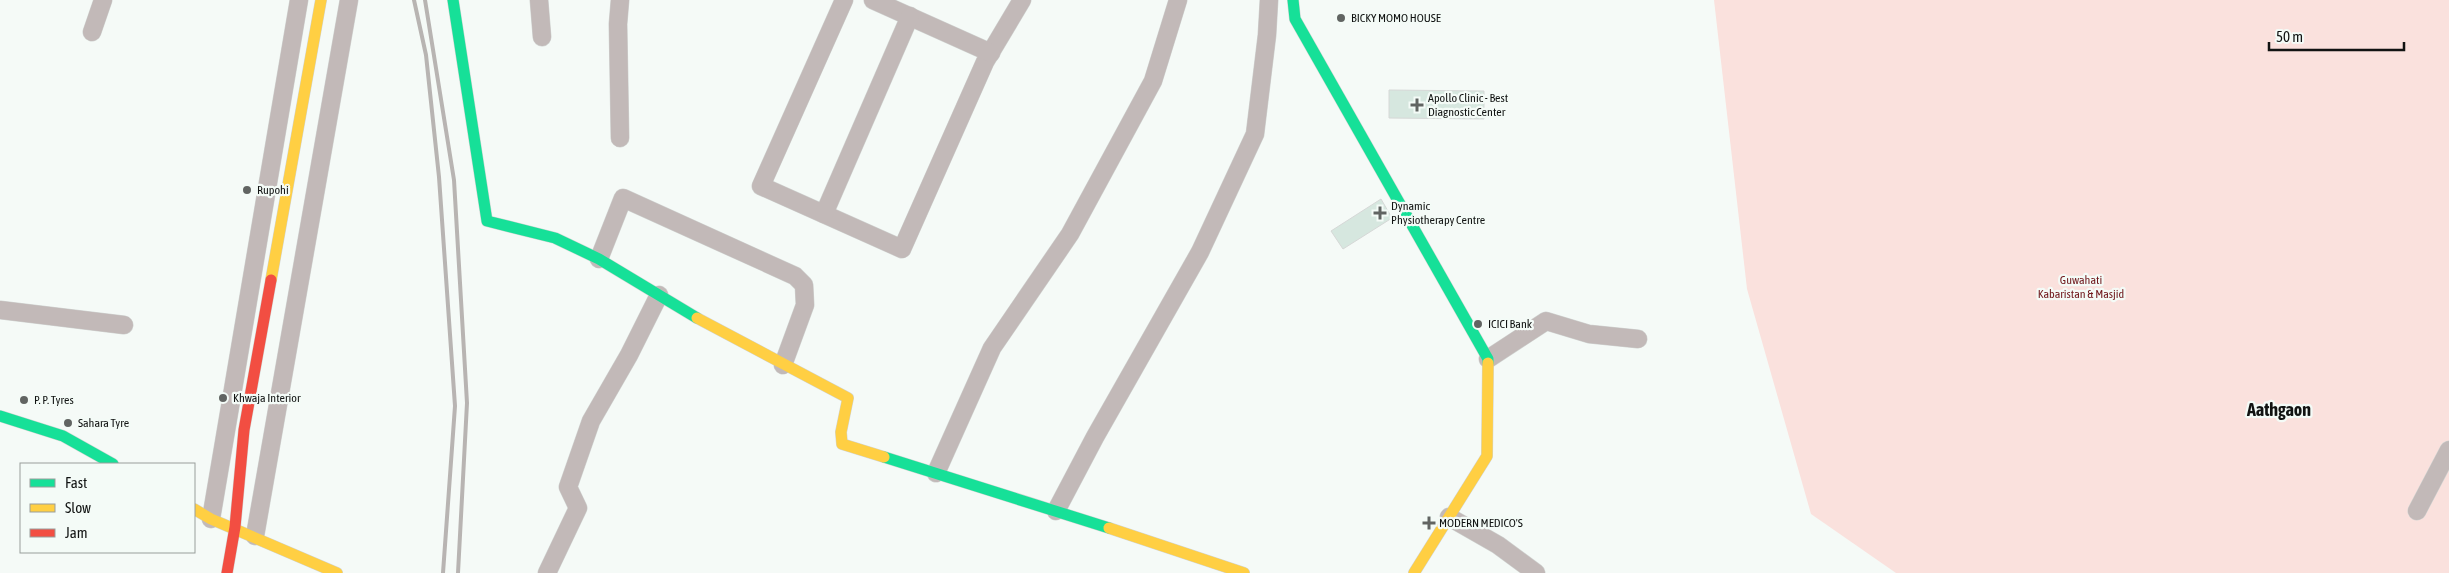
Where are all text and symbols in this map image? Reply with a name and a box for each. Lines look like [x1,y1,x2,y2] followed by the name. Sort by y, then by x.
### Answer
[1351,11,1441,25] place label: BICKY MOMO HOUSE
[1335,12,1347,24] marker: BICKY MOMO HOUSE
[2269,20,2404,52] scale bar
[2276,28,2303,45] text: 50 m
[1428,91,1509,119] place label: Apollo Clinic - Best Diagnostic Center
[1410,98,1424,112] marker: Apollo Clinic - Best Diagnostic Center
[257,183,289,197] place label: Rupohi
[241,184,253,196] marker: Rupohi
[1391,199,1485,227] place label: Dynamic Physiotherapy Centre
[1373,206,1387,220] marker: Dynamic Physiotherapy Centre
[2038,273,2124,301] park label: Guwahati Kabaristan & Masjid
[1488,317,1533,331] place label: ICICI Bank
[1472,318,1484,330] marker: ICICI Bank
[233,391,301,405] place label: Khwaja Interior
[217,392,229,404] marker: Khwaja Interior
[34,393,74,407] place label: P. P. Tyres
[18,394,30,406] marker: P. P. Tyres
[2246,399,2311,420] district label: Aathgaon
[78,416,129,430] place label: Sahara Tyre
[62,417,74,429] marker: Sahara Tyre
[20,463,195,553] legend
[65,474,87,491] text: Fast
[65,499,91,516] text: Slow
[1439,516,1523,530] place label: MODERN MEDICO'S
[1423,517,1435,529] marker: MODERN MEDICO'S
[65,524,88,541] text: Jam

